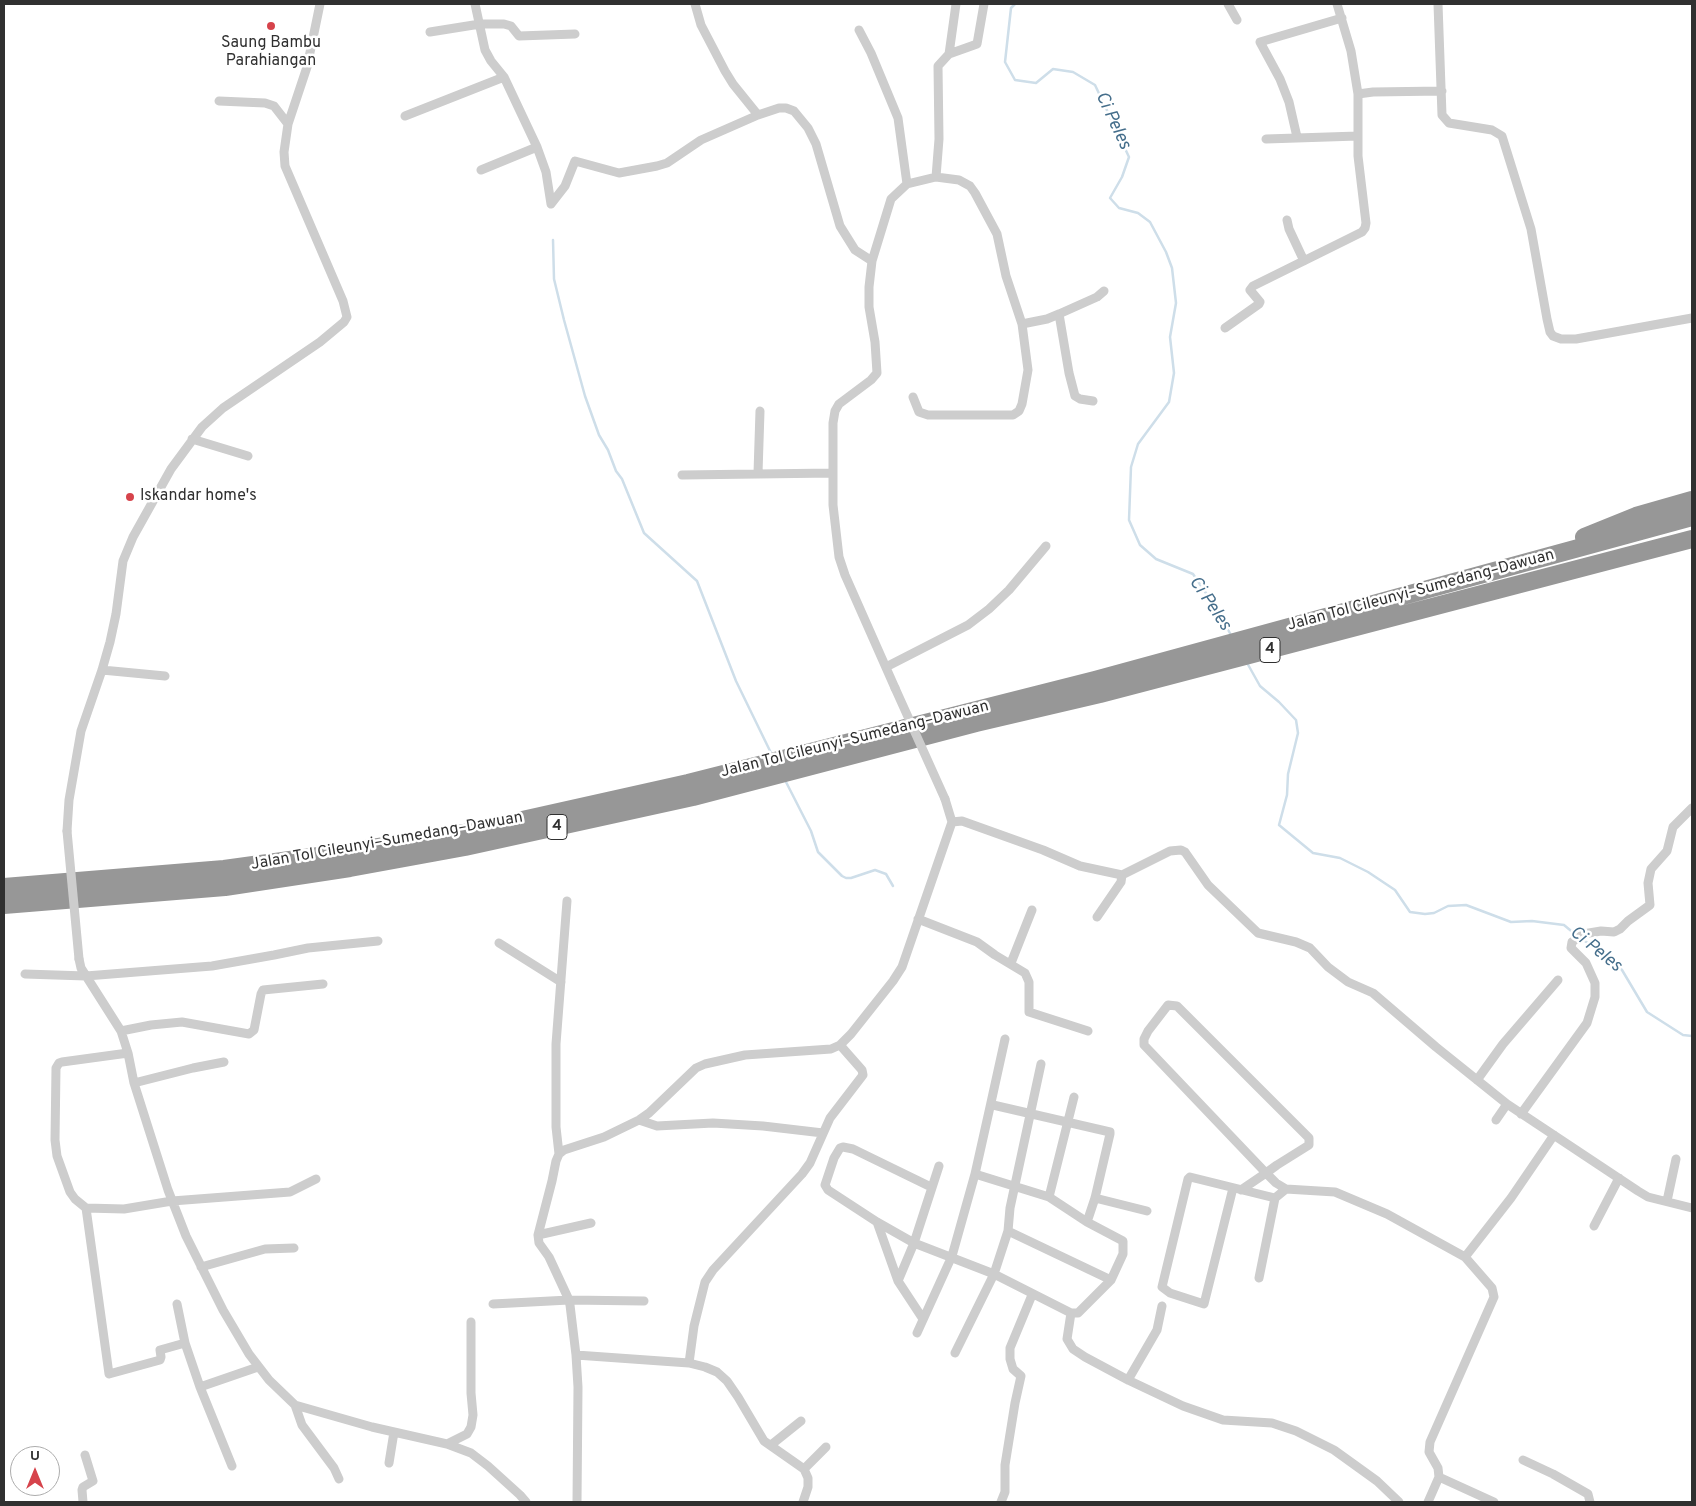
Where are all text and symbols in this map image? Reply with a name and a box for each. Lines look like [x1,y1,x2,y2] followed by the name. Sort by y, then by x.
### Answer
[265,20,277,32] marker: Saung Bambu Parahiangan
[221,34,321,72] place label: Saung Bambu Parahiangan
[1089,89,1135,153] water label: Ci Peles
[140,487,257,507] place label: Iskandar home's
[124,491,136,503] marker: Iskandar home's
[1285,546,1557,636] street label: Jalan Tol Cileunyi–Sumedang–Dawuan
[1183,573,1235,635] water label: Ci Peles
[1260,638,1280,662] road number: 4
[719,697,991,783] street label: Jalan Tol Cileunyi–Sumedang–Dawuan
[250,809,524,875] street label: Jalan Tol Cileunyi–Sumedang–Dawuan
[547,814,567,840] road number: 4
[1565,922,1625,978] water label: Ci Peles
[10,1446,60,1496] north arrow
[30,1448,40,1465] text: U

